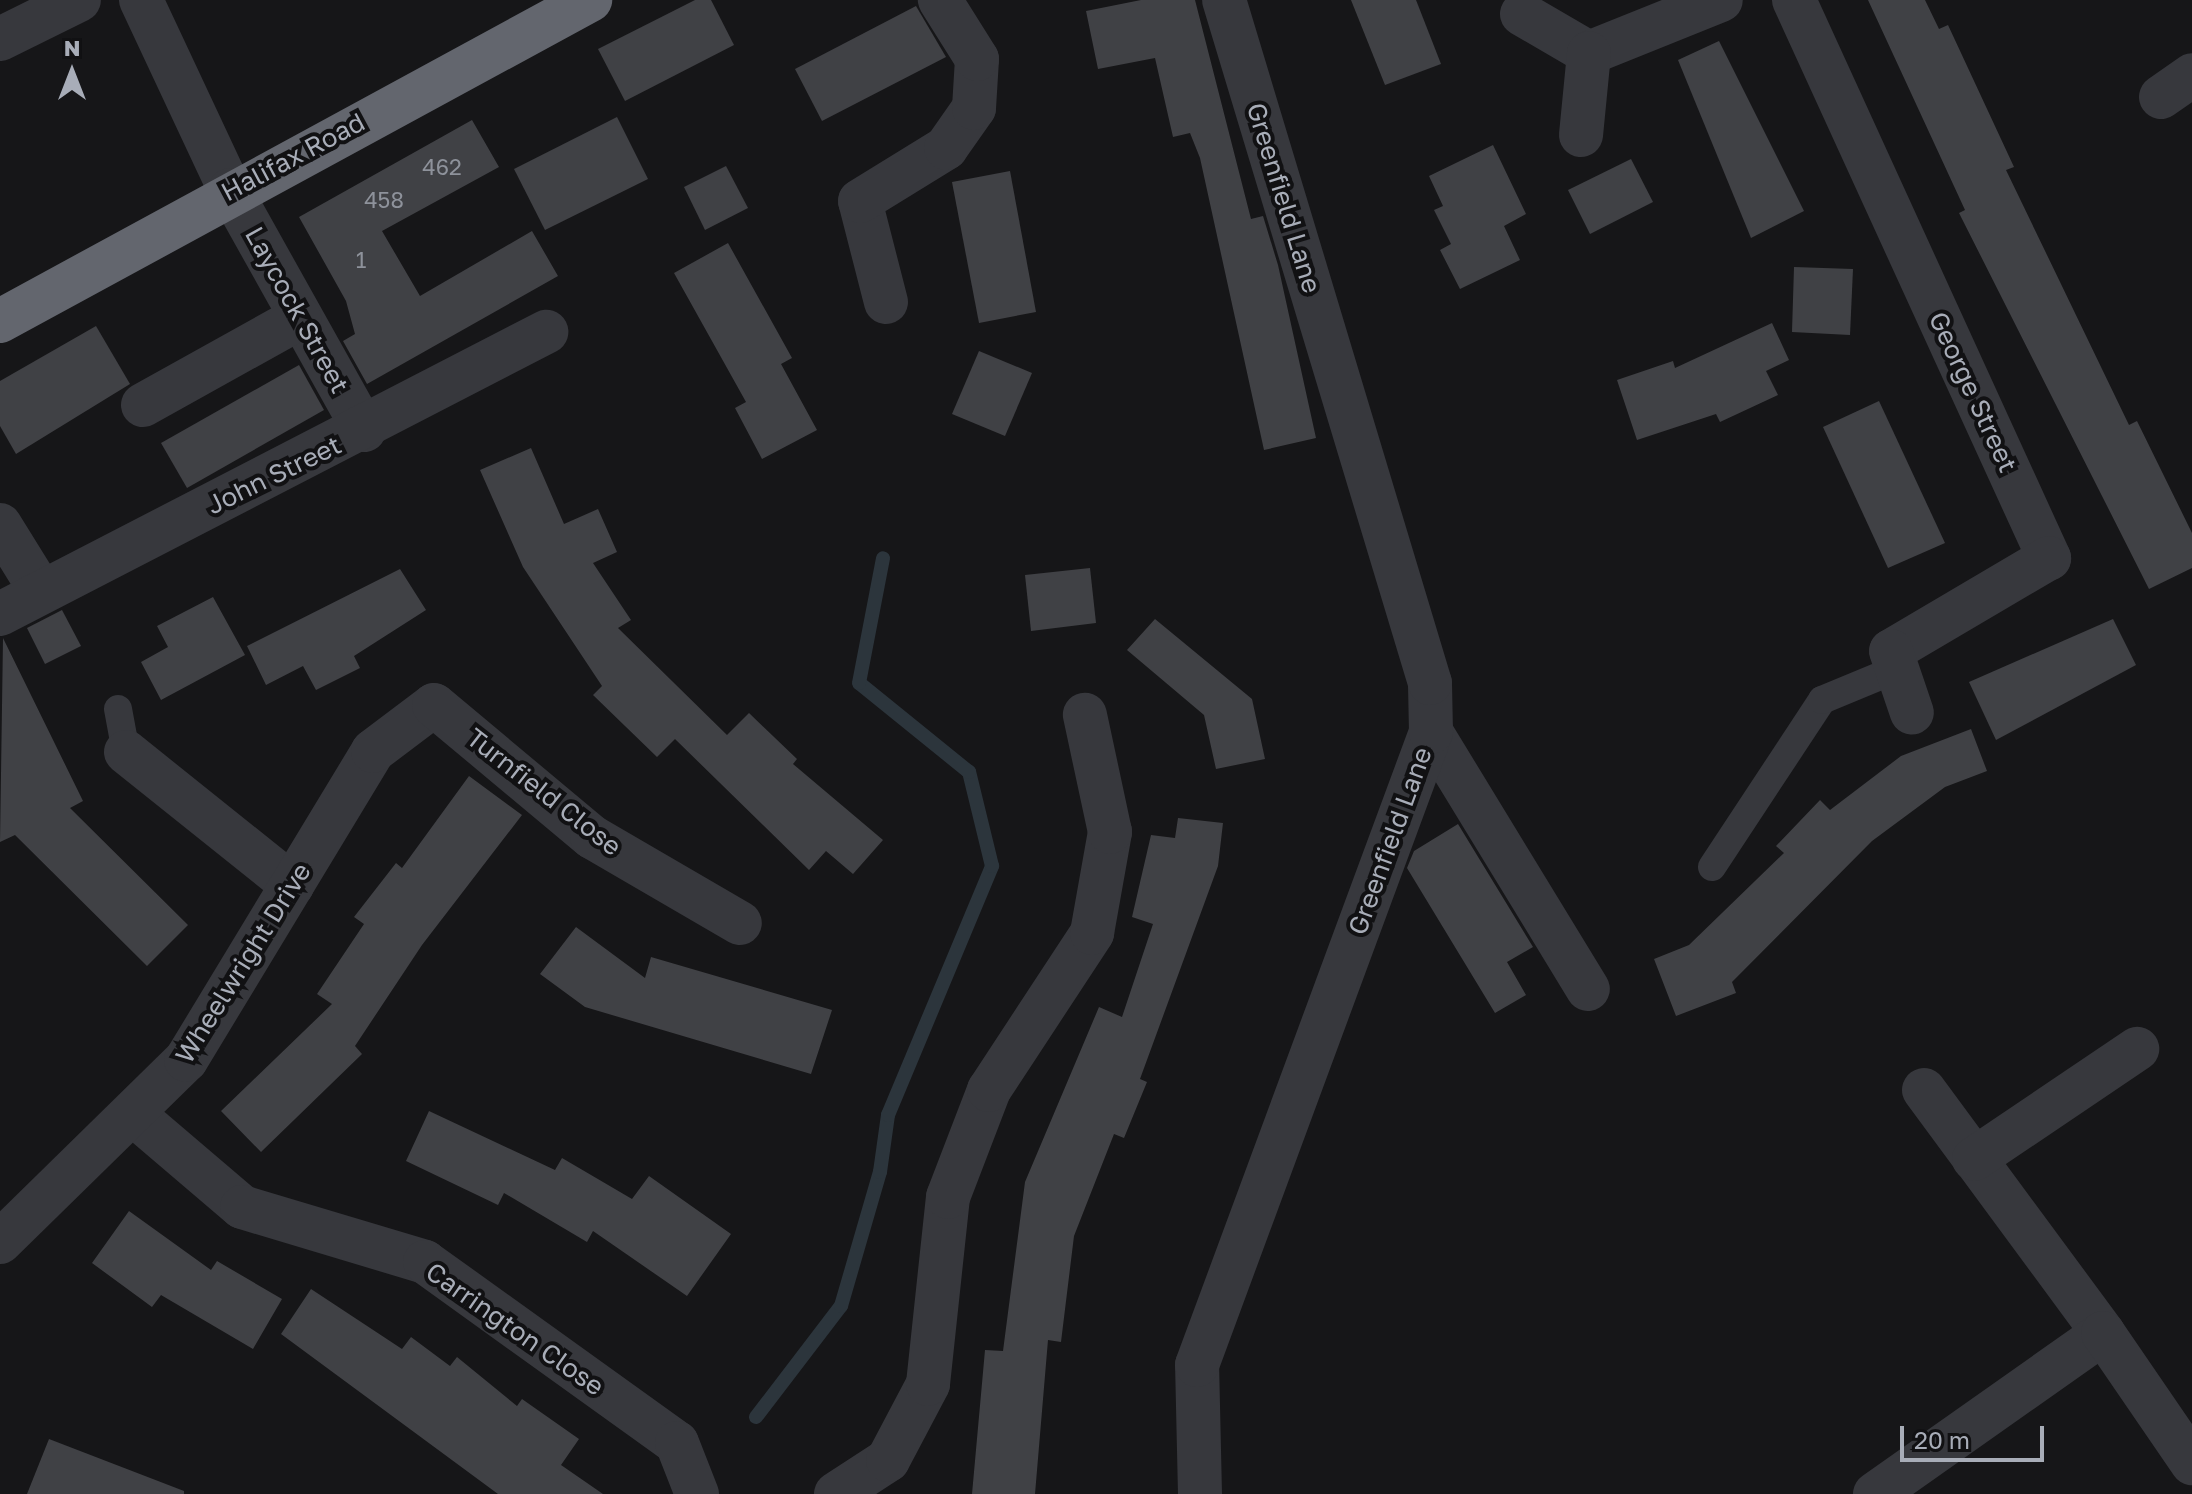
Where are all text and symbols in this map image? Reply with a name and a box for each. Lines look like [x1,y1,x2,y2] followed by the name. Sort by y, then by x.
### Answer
[32,32,112,112] north arrow
[64,34,80,61] text: N
[1240,99,1328,297] street label: Greenfield Lane
[216,106,370,208] street label: Halifax Road
[422,154,462,180] house number: 462
[364,187,404,213] house number: 458
[238,221,356,399] street label: Laycock Street
[356,247,366,273] house number: 1
[1922,307,2024,477] street label: George Street
[202,429,346,521] street label: John Street
[460,722,628,862] street label: Turnfield Close
[1342,743,1438,939] street label: Greenfield Lane
[169,857,317,1069] street label: Wheelwright Drive
[420,1256,610,1402] street label: Carrington Close
[1904,1410,2048,1460] scale bar
[1914,1425,1970,1454] text: 20 m

